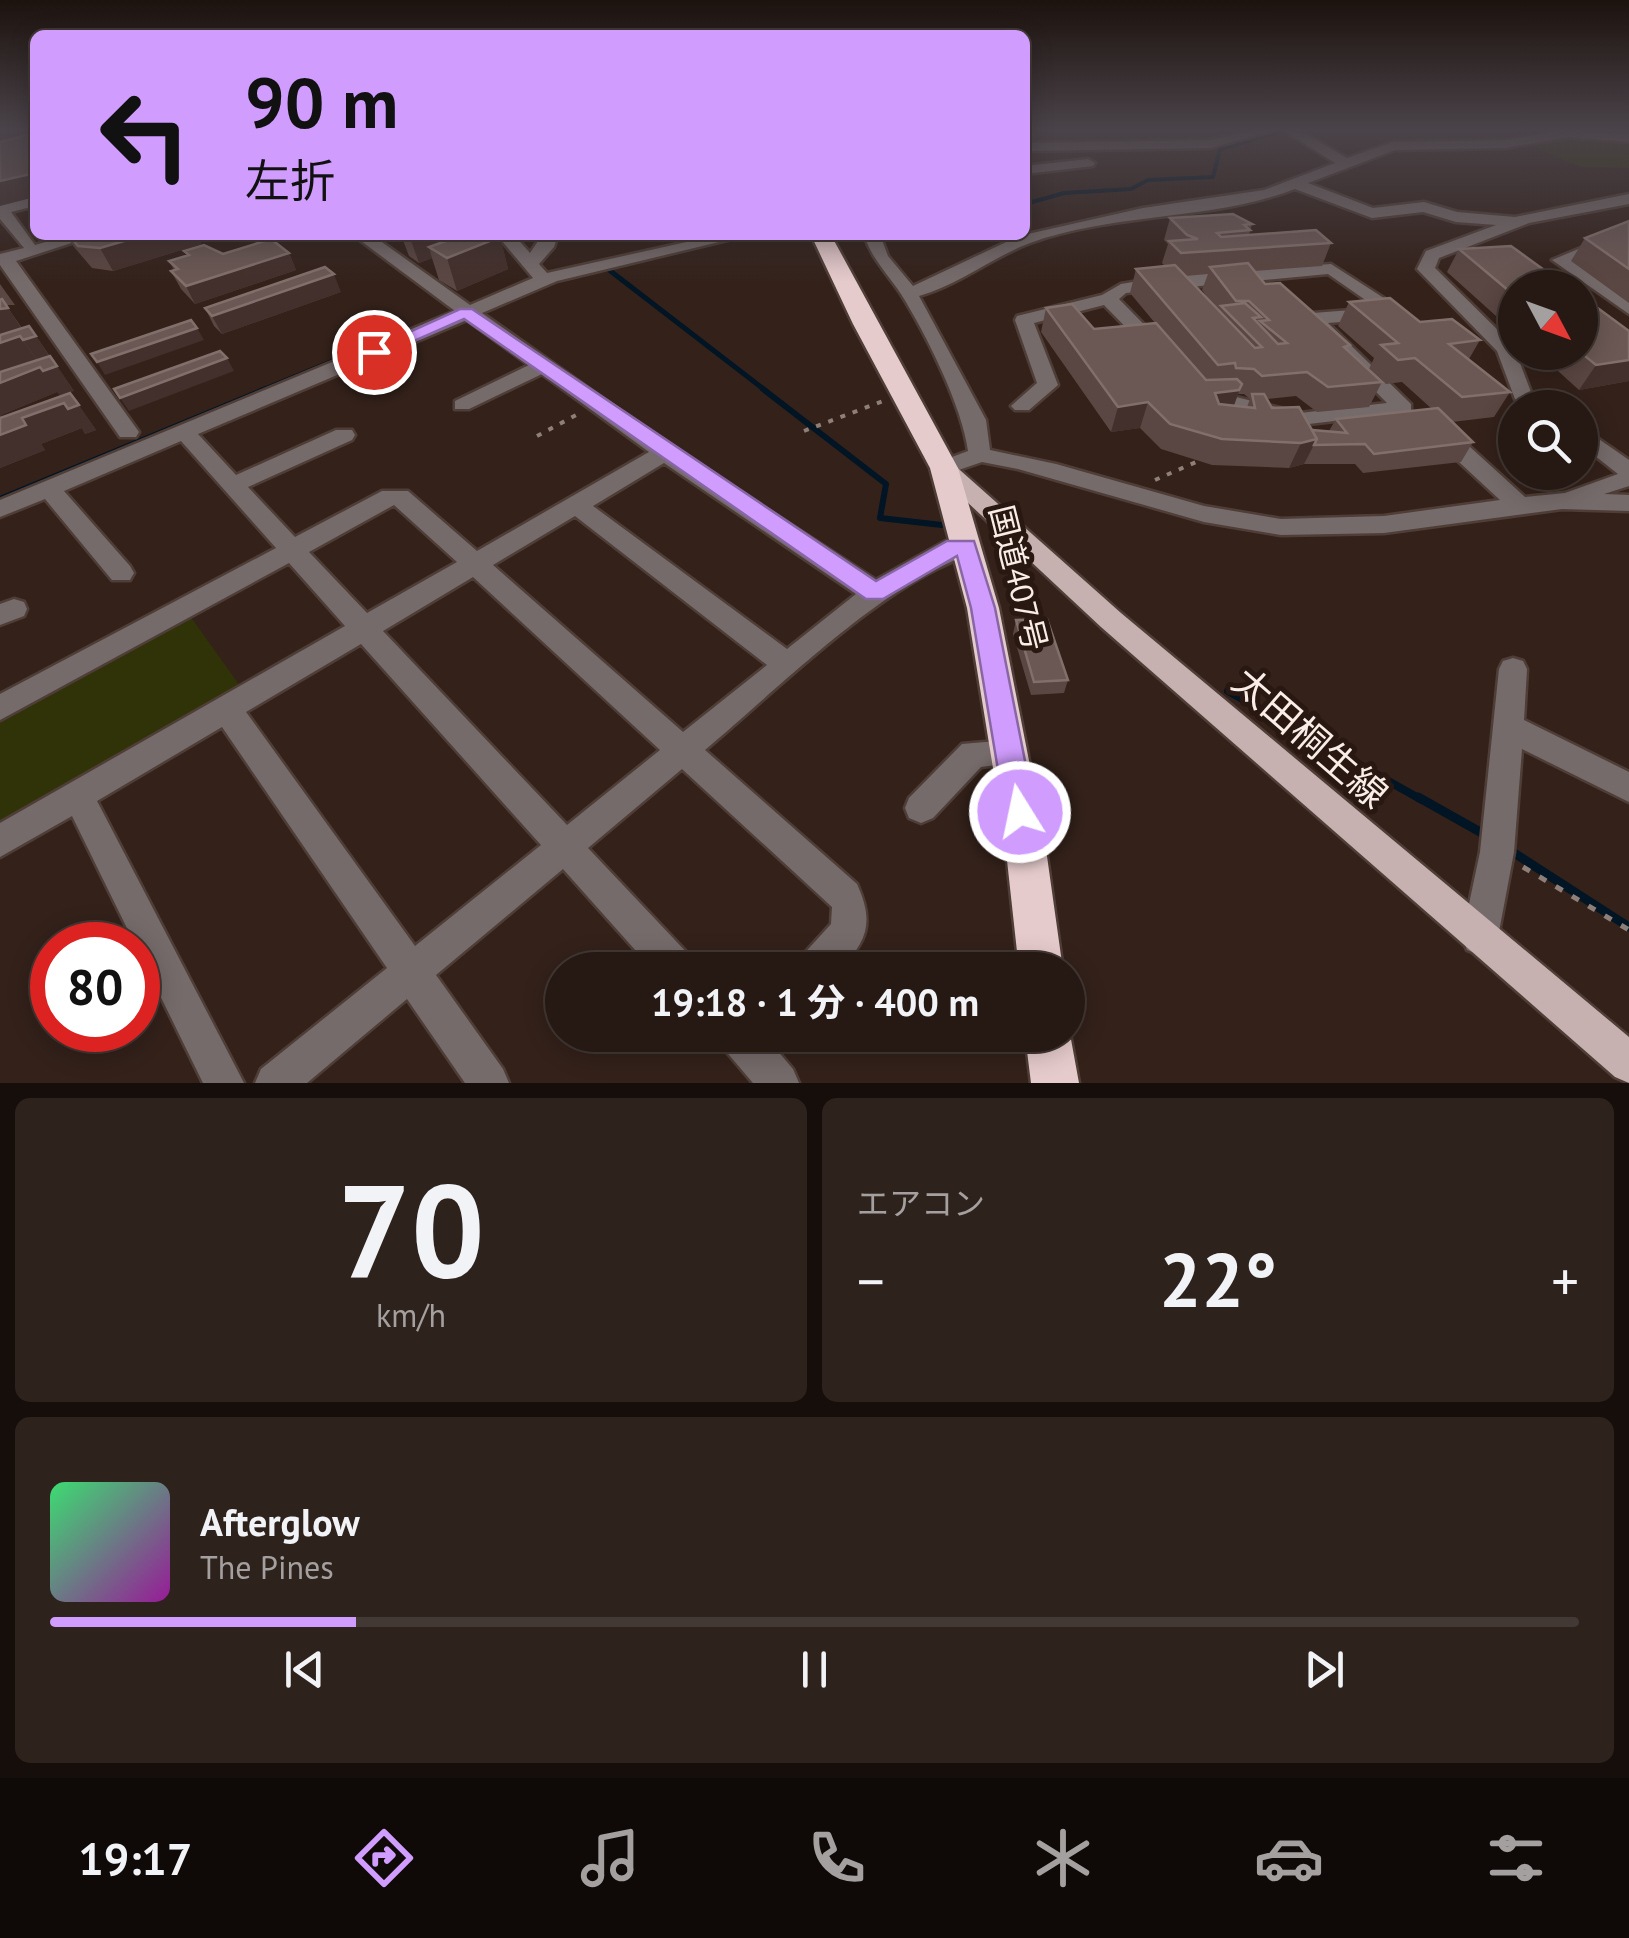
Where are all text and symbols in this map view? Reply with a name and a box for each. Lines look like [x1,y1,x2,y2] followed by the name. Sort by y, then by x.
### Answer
[245,57,398,147] text: 90 m
[80,70,210,200] icon: left
[245,151,335,209] text: 左折
[1498,270,1598,370] north arrow
[1498,270,1598,490] map controls
[332,310,417,395] pin
[347,325,402,380] icon: arrive
[1498,390,1598,490] button: search
[981,501,1057,655] street label: 国道407号
[1223,656,1399,818] street label: 太田桐生線
[968,760,1072,864] position arrow
[30,922,160,1052] speed limit sign: 80
[651,977,979,1026] text: 19:18 · 1 分 · 400 m
[337,1145,485,1313] text: 70
[857,1182,985,1224] text: エアコン
[1159,1231,1277,1328] text: 22°
[857,1245,885,1316] text: −
[1551,1245,1579,1316] text: +
[376,1294,446,1336] text: km/h
[200,1497,360,1546] text: Afterglow
[200,1546,334,1588] text: The Pines
[277,1642,332,1697] icon: previous
[787,1642,842,1697] icon: pause
[1297,1642,1352,1697] icon: next
[349,1823,419,1893] icon: directions
[575,1823,645,1893] icon: music
[802,1823,872,1893] icon: phone
[1028,1823,1098,1893] icon: climate
[1254,1823,1324,1893] icon: car
[1481,1823,1551,1893] icon: filters
[78,1829,192,1887] text: 19:17

